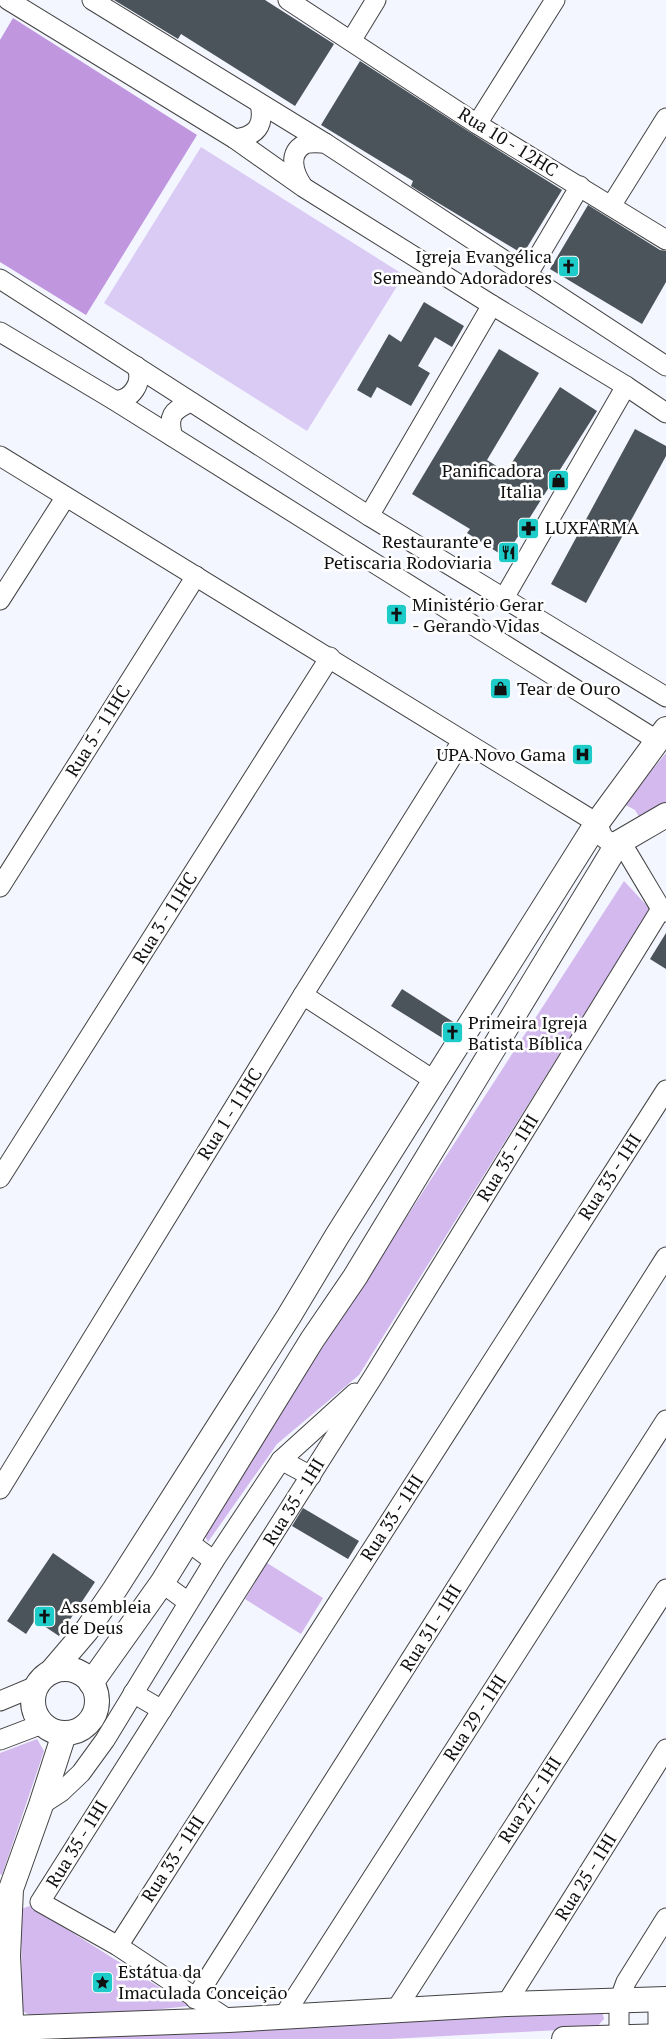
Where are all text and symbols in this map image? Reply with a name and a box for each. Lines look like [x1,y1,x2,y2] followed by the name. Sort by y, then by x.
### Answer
[454,101,563,181] street label: Rua 10 - 12HC
[373,244,552,289] place label: Igreja Evangélica Semeando Adoradores
[556,255,580,279] church icon: Igreja Evangélica Semeando Adoradores
[442,458,542,503] place label: Panificadora Italia
[546,469,570,493] shop icon: Panificadora Italia
[545,515,640,539] place label: LUXFARMA
[517,516,541,540] pharmacy icon: LUXFARMA
[324,529,492,574] place label: Restaurante e Petiscaria Rodoviaria
[496,540,520,564] restaurant icon: Restaurante e Petiscaria Rodoviaria
[412,592,544,637] place label: Ministério Gerar - Gerando Vidas
[384,603,408,627] church icon: Ministério Gerar - Gerando Vidas
[517,676,620,700] place label: Tear de Ouro
[489,677,513,701] shop icon: Tear de Ouro
[59,680,135,781] street label: Rua 5 - 11HC
[436,742,566,766] place label: UPA Novo Gama
[570,743,594,767] hospital icon: UPA Novo Gama
[126,867,202,968] street label: Rua 3 - 11HC
[468,1010,587,1055] place label: Primeira Igreja Batista Bíblica
[440,1021,464,1045] church icon: Primeira Igreja Batista Bíblica
[191,1063,267,1164] street label: Rua 1 - 11HC
[471,1109,543,1206] street label: Rua 35 - 1HI
[572,1129,646,1224] street label: Rua 33 - 1HI
[257,1453,329,1550] street label: Rua 35 - 1HI
[354,1470,428,1565] street label: Rua 33 - 1HI
[394,1579,466,1676] street label: Rua 31 - 1HI
[60,1594,151,1639] place label: Assembleia de Deus
[32,1605,56,1629] church icon: Assembleia de Deus
[437,1670,511,1765] street label: Rua 29 - 1HI
[492,1752,566,1847] street label: Rua 27 - 1HI
[40,1795,112,1892] street label: Rua 35 - 1HI
[135,1811,209,1906] street label: Rua 33 - 1HI
[549,1828,621,1925] street label: Rua 25 - 1HI
[118,1959,287,2004] place label: Estátua da Imaculada Conceição
[90,1970,114,1994] place icon: Estátua da Imaculada Conceição

